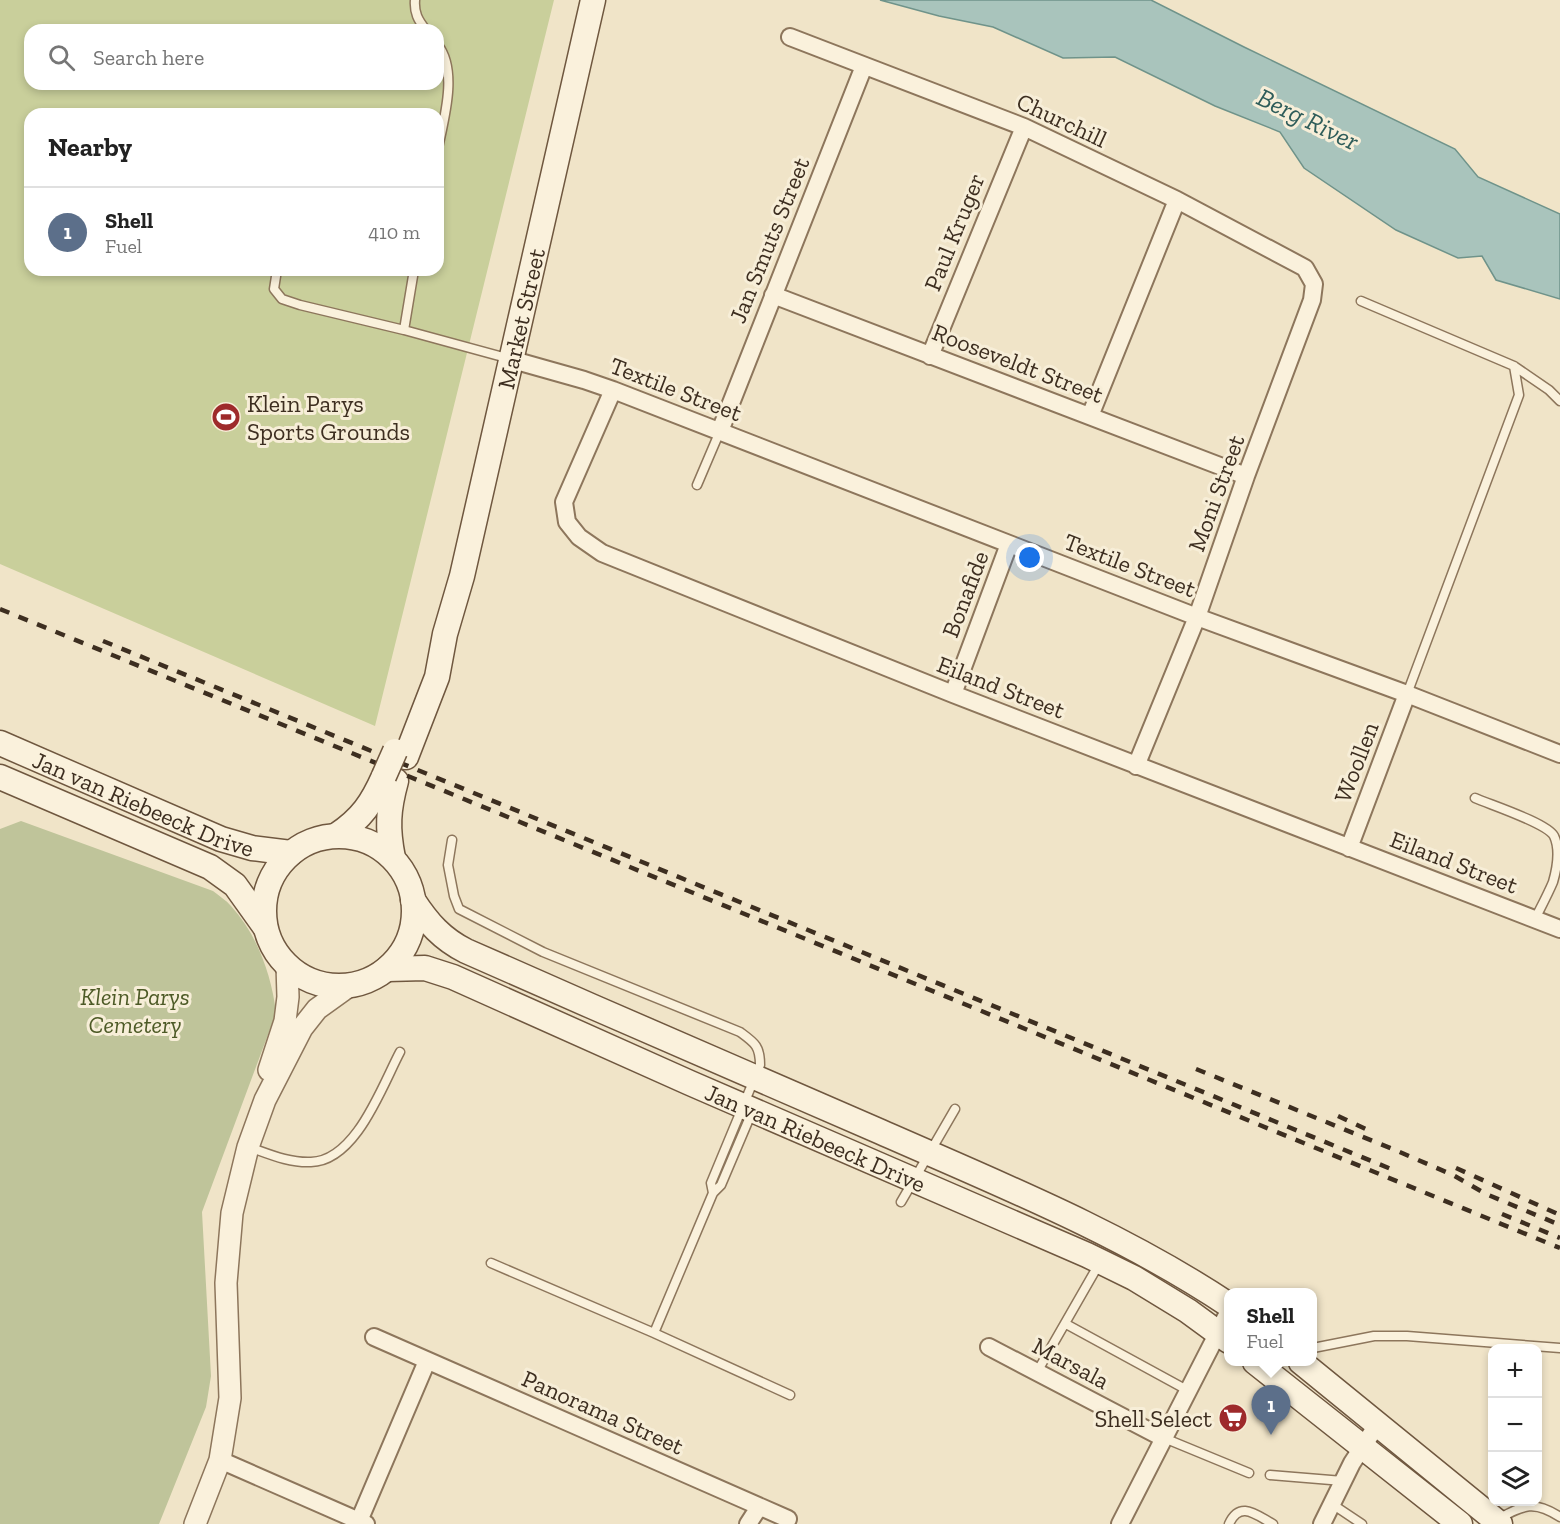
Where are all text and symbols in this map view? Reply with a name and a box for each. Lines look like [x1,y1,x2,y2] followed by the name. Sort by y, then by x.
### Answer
[24,24,444,90] search box
[45,41,78,74] icon: search
[93,44,204,71] text: Search here
[1252,81,1364,157] water label: Berg River
[1012,86,1112,154] street label: Churchill
[48,131,132,163] text: Nearby
[723,153,815,327] street label: Jan Smuts Street
[917,169,991,295] street label: Paul Kruger
[105,207,153,234] text: Shell
[63,220,72,244] text: 1
[368,220,420,244] text: 410 m
[105,234,142,258] text: Fuel
[491,245,551,392] street label: Market Street
[928,317,1108,409] street label: Rooseveldt Street
[606,351,746,427] street label: Textile Street
[247,389,410,446] place label: Klein Parys Sports Grounds
[210,401,242,433] sports icon: Klein Parys Sports Grounds
[1181,431,1251,555] street label: Moni Street
[1060,527,1200,603] street label: Textile Street
[1015,543,1044,572] your location
[935,547,995,641] street label: Bonafide
[933,649,1069,725] street label: Eiland Street
[1327,717,1385,806] street label: Woollen
[28,745,257,862] street label: Jan van Riebeeck Drive
[1386,824,1522,900] street label: Eiland Street
[80,982,190,1039] park label: Klein Parys Cemetery
[701,1077,930,1198] street label: Jan van Riebeeck Drive
[1224,1288,1317,1366] popup
[1246,1302,1295,1329] text: Shell
[1246,1329,1284,1353] text: Fuel
[1028,1331,1115,1395] street label: Marsala
[1488,1344,1542,1506] map controls
[1488,1344,1542,1398] button: +
[518,1363,688,1461] street label: Panorama Street
[1252,1386,1290,1435] pin: 1
[1488,1398,1542,1452] button: −
[1217,1402,1249,1434] supermarket icon: Shell Select
[1095,1404,1212,1433] place label: Shell Select
[1488,1452,1542,1506] button: layers

